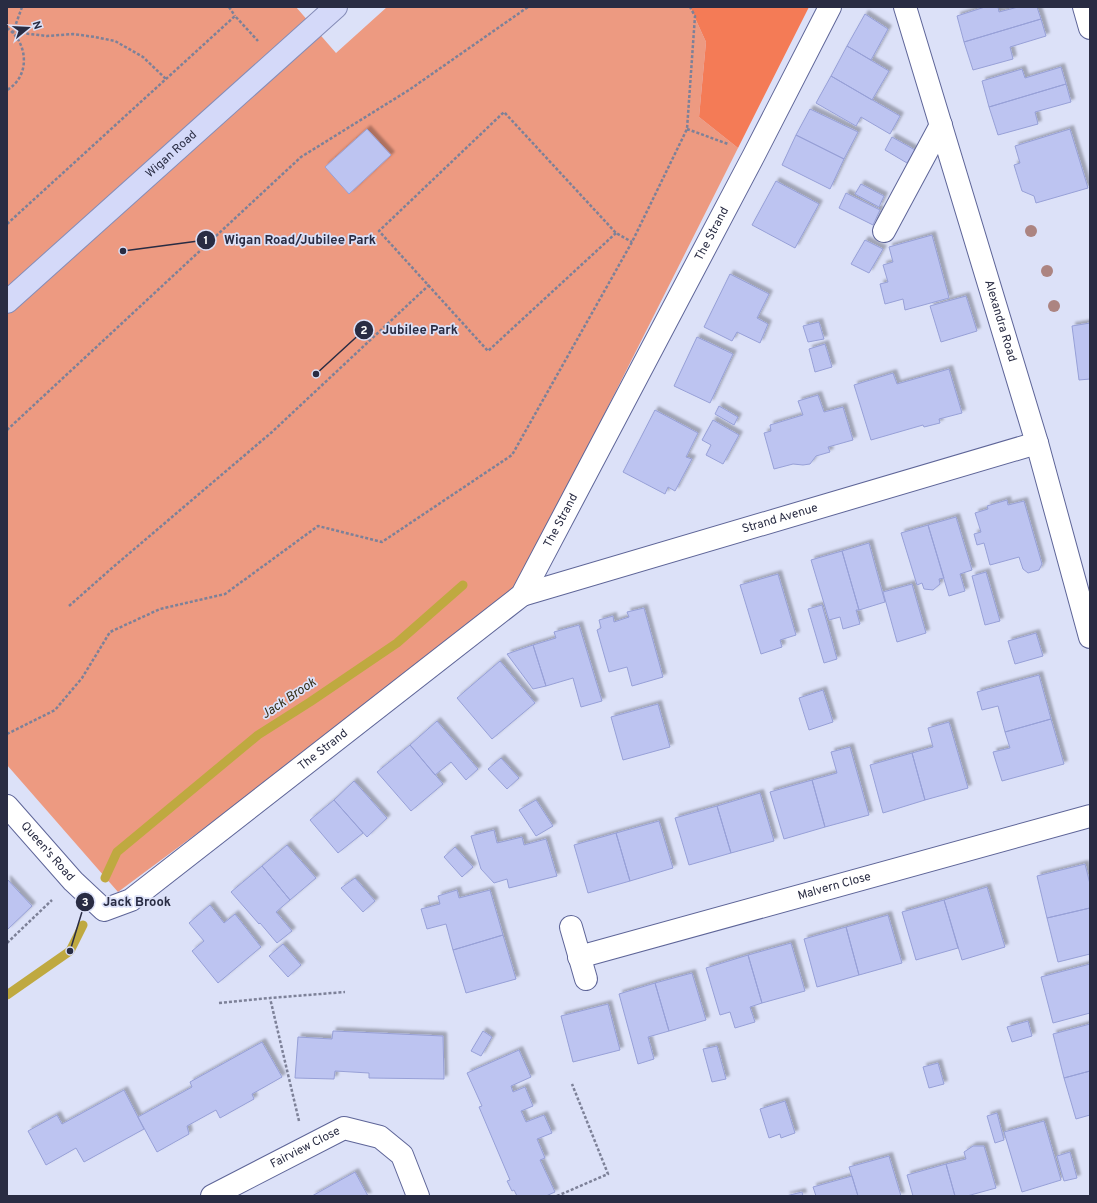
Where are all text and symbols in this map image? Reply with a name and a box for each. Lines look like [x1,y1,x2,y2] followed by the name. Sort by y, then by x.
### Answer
[8,8,48,48] north arrow
[29,19,44,31] text: N
[142,127,201,182] street label: Wigan Road
[691,204,733,264] street label: The Strand
[196,227,384,252] callout: Wigan Road/Jubilee Park
[204,233,208,249] text: 1
[224,233,376,249] text: Wigan Road/Jubilee Park
[980,278,1020,364] street label: Alexandra Road
[354,317,465,342] callout: Jubilee Park
[360,323,368,339] text: 2
[382,323,458,339] text: Jubilee Park
[540,491,582,551] street label: The Strand
[740,500,820,538] street label: Strand Avenue
[259,675,320,723] water label: Jack Brook
[295,726,351,774] street label: The Strand
[17,819,78,885] street label: Queen's Road
[796,869,873,904] street label: Malvern Close
[75,889,179,914] callout: Jack Brook
[81,895,89,911] text: 3
[103,895,171,911] text: Jack Brook
[268,1123,343,1173] street label: Fairview Close

